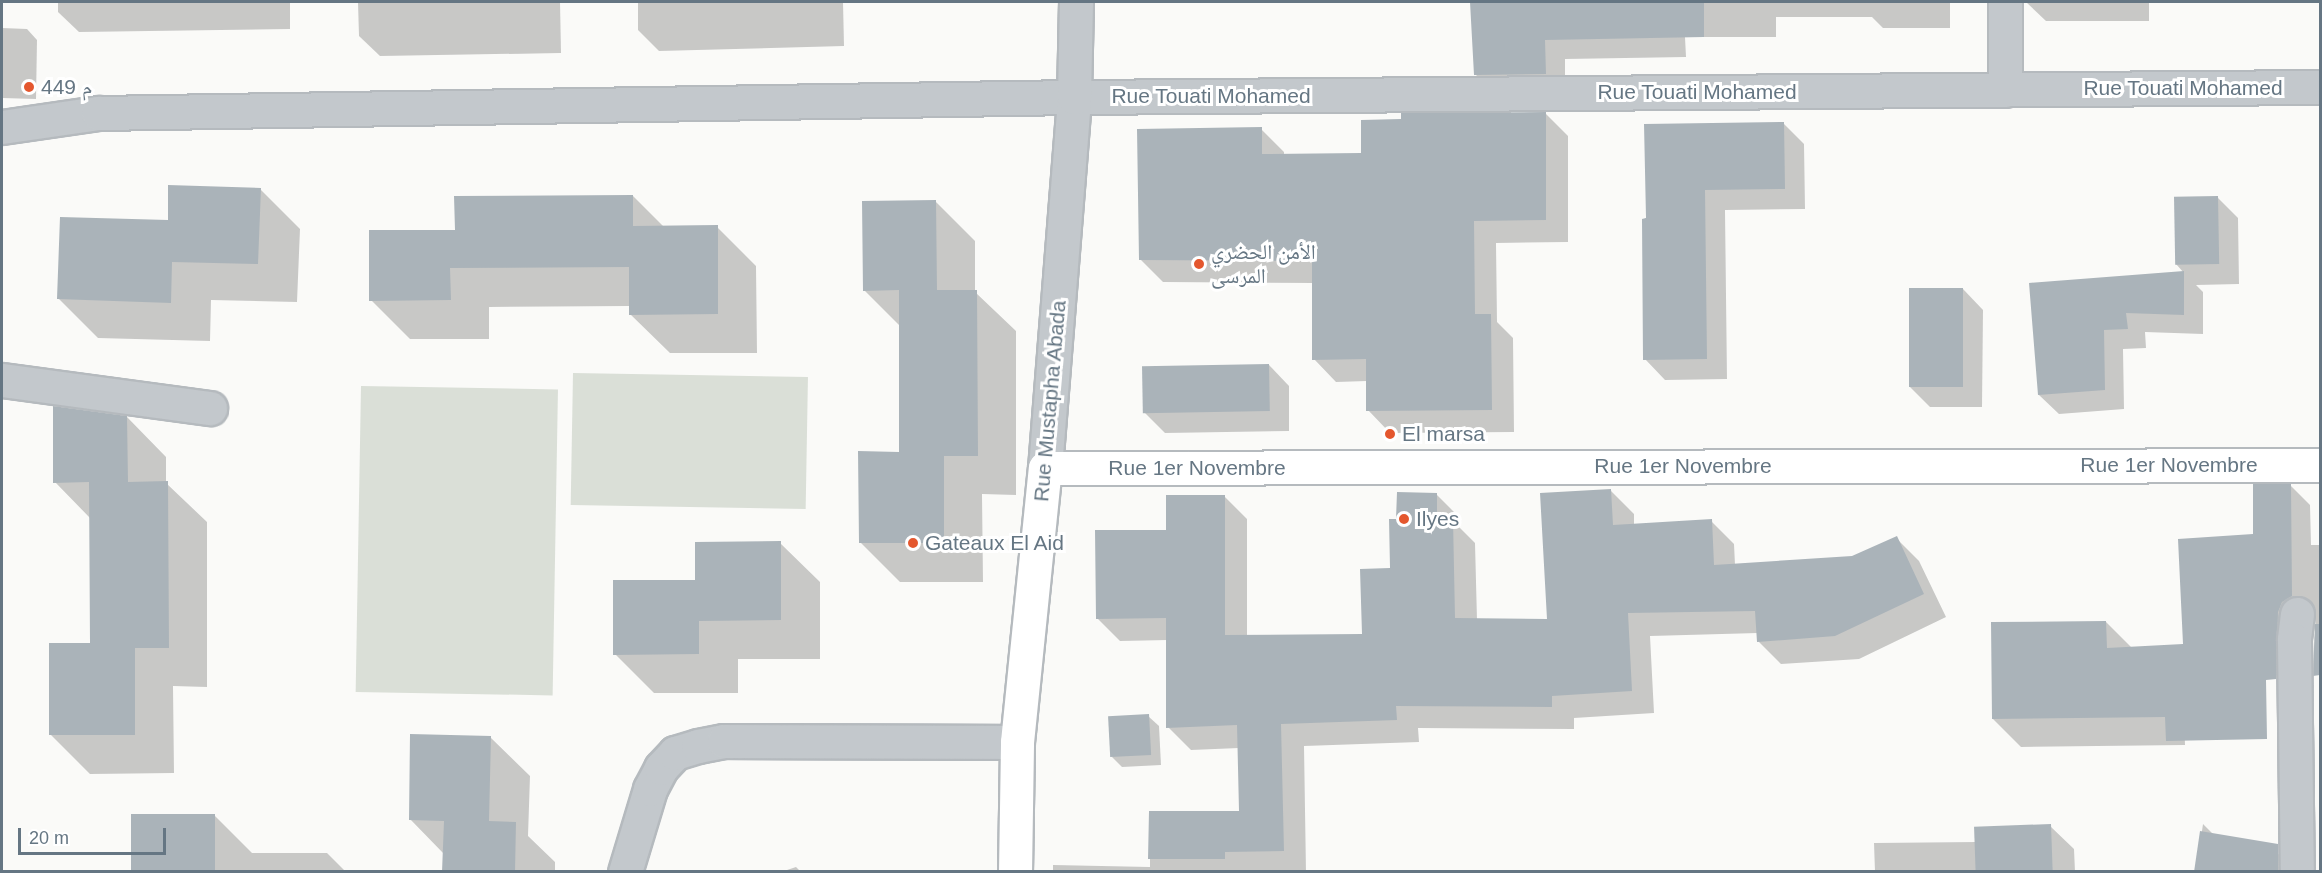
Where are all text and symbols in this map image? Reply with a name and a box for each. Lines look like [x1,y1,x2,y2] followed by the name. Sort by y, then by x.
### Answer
[41,74,92,100] place label: م 449
[2083,75,2283,101] street label: Rue Touati Mohamed
[1597,79,1797,105] street label: Rue Touati Mohamed
[22,80,36,94] marker: م 449
[1111,83,1311,109] street label: Rue Touati Mohamed
[1211,239,1316,289] place label: الأمن الحضري المرسى
[1192,257,1206,271] marker: الأمن الحضري المرسى
[1029,299,1071,503] street label: Rue Mustapha Abada
[1402,421,1485,447] place label: El marsa
[1383,427,1397,441] marker: El marsa
[2080,452,2258,478] street label: Rue 1er Novembre
[1594,453,1772,479] street label: Rue 1er Novembre
[1108,455,1286,481] street label: Rue 1er Novembre
[1416,506,1459,532] place label: Ilyes
[1397,512,1411,526] marker: Ilyes
[925,530,1065,556] place label: Gateaux El Aid
[906,536,920,550] marker: Gateaux El Aid
[21,816,170,854] scale bar
[29,828,69,848] text: 20 m

